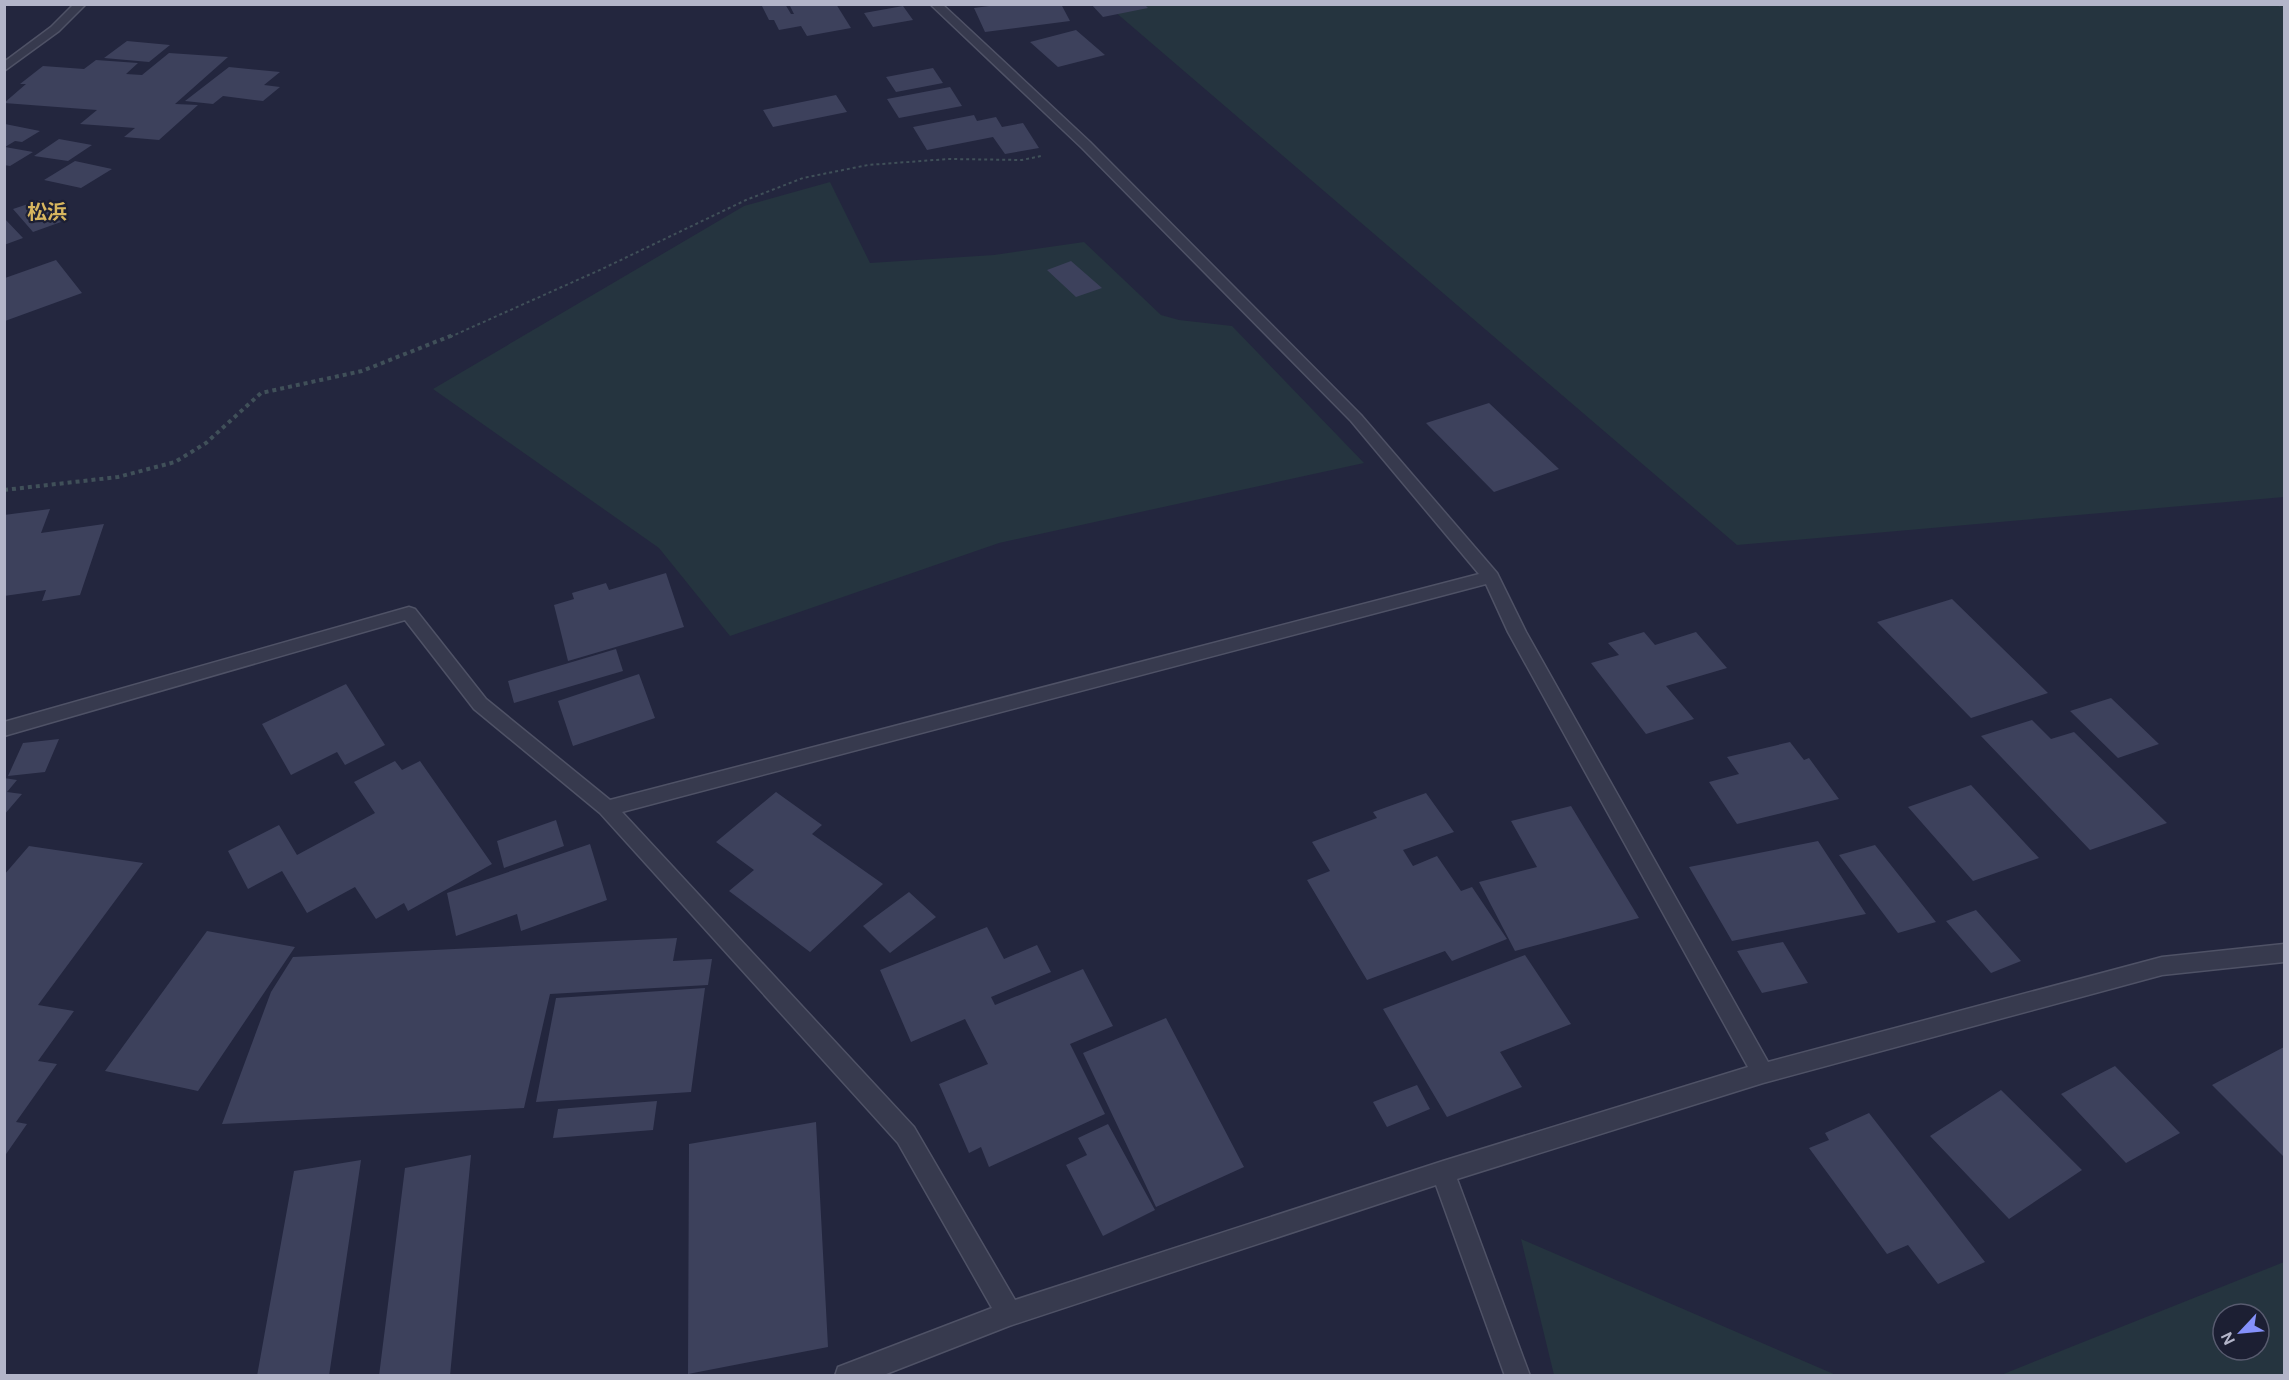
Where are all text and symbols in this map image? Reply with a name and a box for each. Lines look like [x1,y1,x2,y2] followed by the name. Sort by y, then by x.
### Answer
[27,199,67,225] district label: 松浜
[2211,1302,2271,1362] north arrow
[2216,1329,2240,1348] text: N

